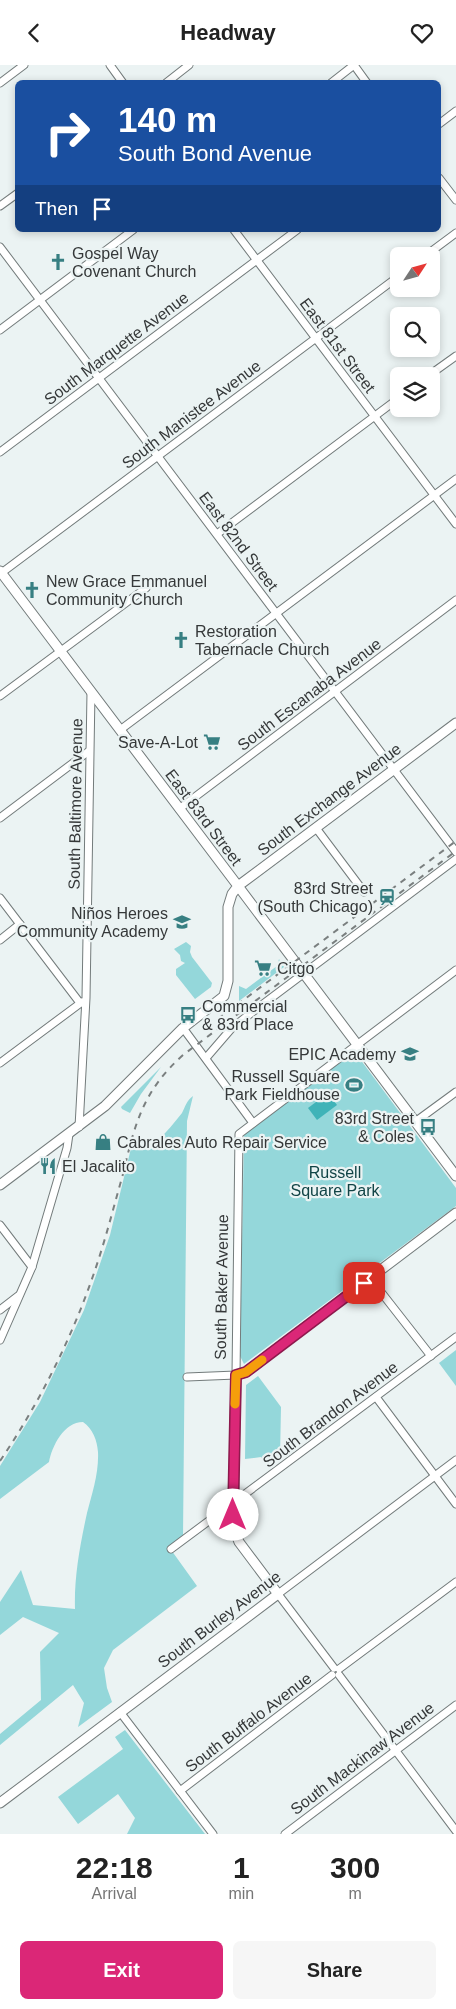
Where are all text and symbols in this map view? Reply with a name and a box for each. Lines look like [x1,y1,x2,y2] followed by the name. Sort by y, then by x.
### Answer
[20,19,48,47] icon: back
[408,19,436,47] icon: heart
[180,20,276,45] text: Headway
[35,100,100,165] icon: right
[118,100,217,139] text: 140 m
[118,141,312,166] text: South Bond Avenue
[88,195,116,223] icon: arrive
[35,198,78,219] text: Then
[72,245,197,280] place label: Gospel Way Covenant Church
[390,247,440,297] north arrow
[390,247,440,417] map controls
[48,252,68,272] church icon: Gospel Way Covenant Church
[41,289,192,408] street label: South Marquette Avenue
[297,295,379,396] street label: East 81st Street
[390,307,440,357] button: search
[119,357,264,472] street label: South Manistee Avenue
[390,367,440,417] button: layers
[196,489,282,594] street label: East 82nd Street
[46,573,207,608] place label: New Grace Emmanuel Community Church
[22,580,42,600] church icon: New Grace Emmanuel Community Church
[195,623,329,658] place label: Restoration Tabernacle Church
[171,630,191,650] church icon: Restoration Tabernacle Church
[234,635,384,754] street label: South Escanaba Avenue
[66,718,85,890] street label: South Baltimore Avenue
[202,732,222,752] supermarket icon: Save-A-Lot
[118,734,199,751] place label: Save-A-Lot
[254,740,404,859] street label: South Exchange Avenue
[162,766,246,869] street label: East 83rd Street
[257,880,374,915] place label: 83rd Street (South Chicago)
[377,887,397,907] station icon: 83rd Street (South Chicago)
[17,905,168,940] place label: Niños Heroes Community Academy
[172,912,192,932] school or university icon: Niños Heroes Community Academy
[253,958,273,978] supermarket icon: Citgo
[277,960,314,977] place label: Citgo
[202,998,294,1033] place label: Commercial & 83rd Place
[178,1005,198,1025] bus stop icon: Commercial & 83rd Place
[400,1044,420,1064] school or university icon: EPIC Academy
[288,1046,396,1063] place label: EPIC Academy
[224,1068,340,1103] place label: Russell Square Park Fieldhouse
[344,1075,364,1095] sports icon: Russell Square Park Fieldhouse
[335,1110,415,1145] place label: 83rd Street & Coles
[418,1117,438,1137] bus stop icon: 83rd Street & Coles
[93,1132,113,1152] shop icon: Cabrales Auto Repair Service
[117,1134,327,1151] place label: Cabrales Auto Repair Service
[38,1156,58,1176] restaurant icon: El Jacalito
[62,1158,135,1175] place label: El Jacalito
[291,1164,380,1199] park label: Russell Square Park
[212,1214,231,1360] street label: South Baker Avenue
[343,1262,385,1304] pin
[350,1269,378,1297] icon: arrive
[260,1358,401,1471] street label: South Brandon Avenue
[206,1488,258,1540] position arrow
[155,1568,284,1671] street label: South Burley Avenue
[182,1669,315,1775] street label: South Buffalo Avenue
[287,1699,437,1818] street label: South Mackinaw Avenue
[76,1851,153,1884] text: 22:18
[233,1851,250,1884] text: 1
[330,1851,380,1884] text: 300
[92,1885,137,1902] text: Arrival
[228,1885,254,1902] text: min
[348,1885,362,1902] text: m
[20,1941,223,1999] button: Exit
[233,1941,436,1999] button: Share

